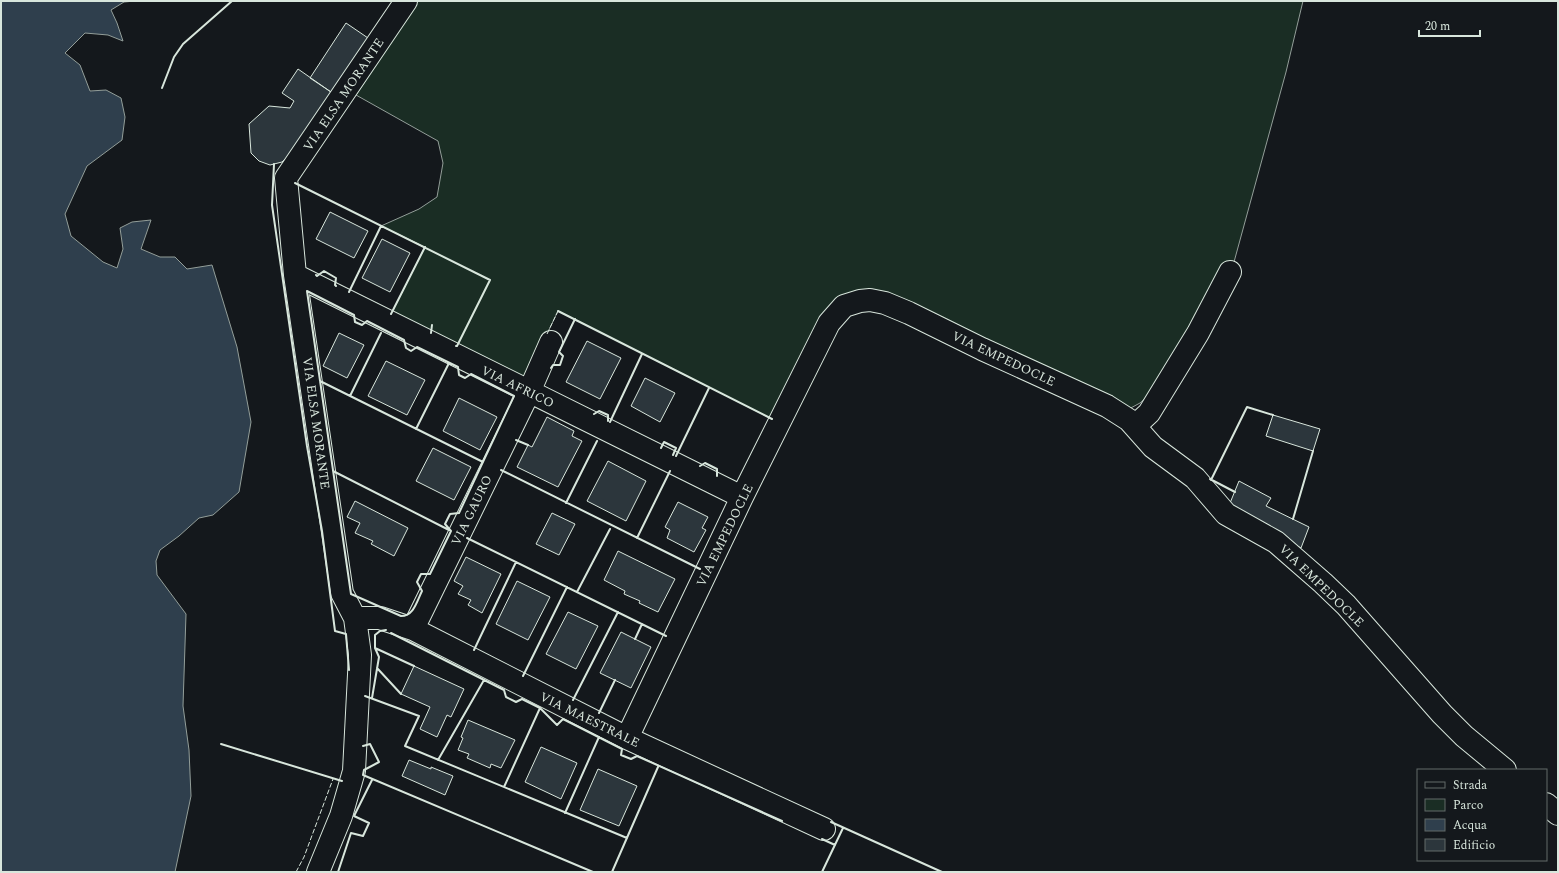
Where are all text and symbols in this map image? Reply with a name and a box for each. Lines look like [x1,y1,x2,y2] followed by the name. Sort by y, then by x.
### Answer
[1419,12,1480,38] scale bar
[1425,17,1450,36] text: 20 m
[298,34,389,155] street label: VIA ELSA MORANTE
[948,326,1059,392] street label: VIA EMPEDOCLE
[297,356,335,490] street label: VIA ELSA MORANTE
[478,361,557,413] street label: VIA AFRICO
[446,472,498,549] street label: VIA GAURO
[691,481,758,590] street label: VIA EMPEDOCLE
[1274,540,1369,632] street label: VIA EMPEDOCLE
[536,687,643,753] street label: VIA MAESTRALE
[1417,769,1547,861] legend
[1453,776,1487,795] text: Strada
[1453,796,1483,815] text: Parco
[1453,816,1487,835] text: Acqua
[1453,836,1495,855] text: Edificio

